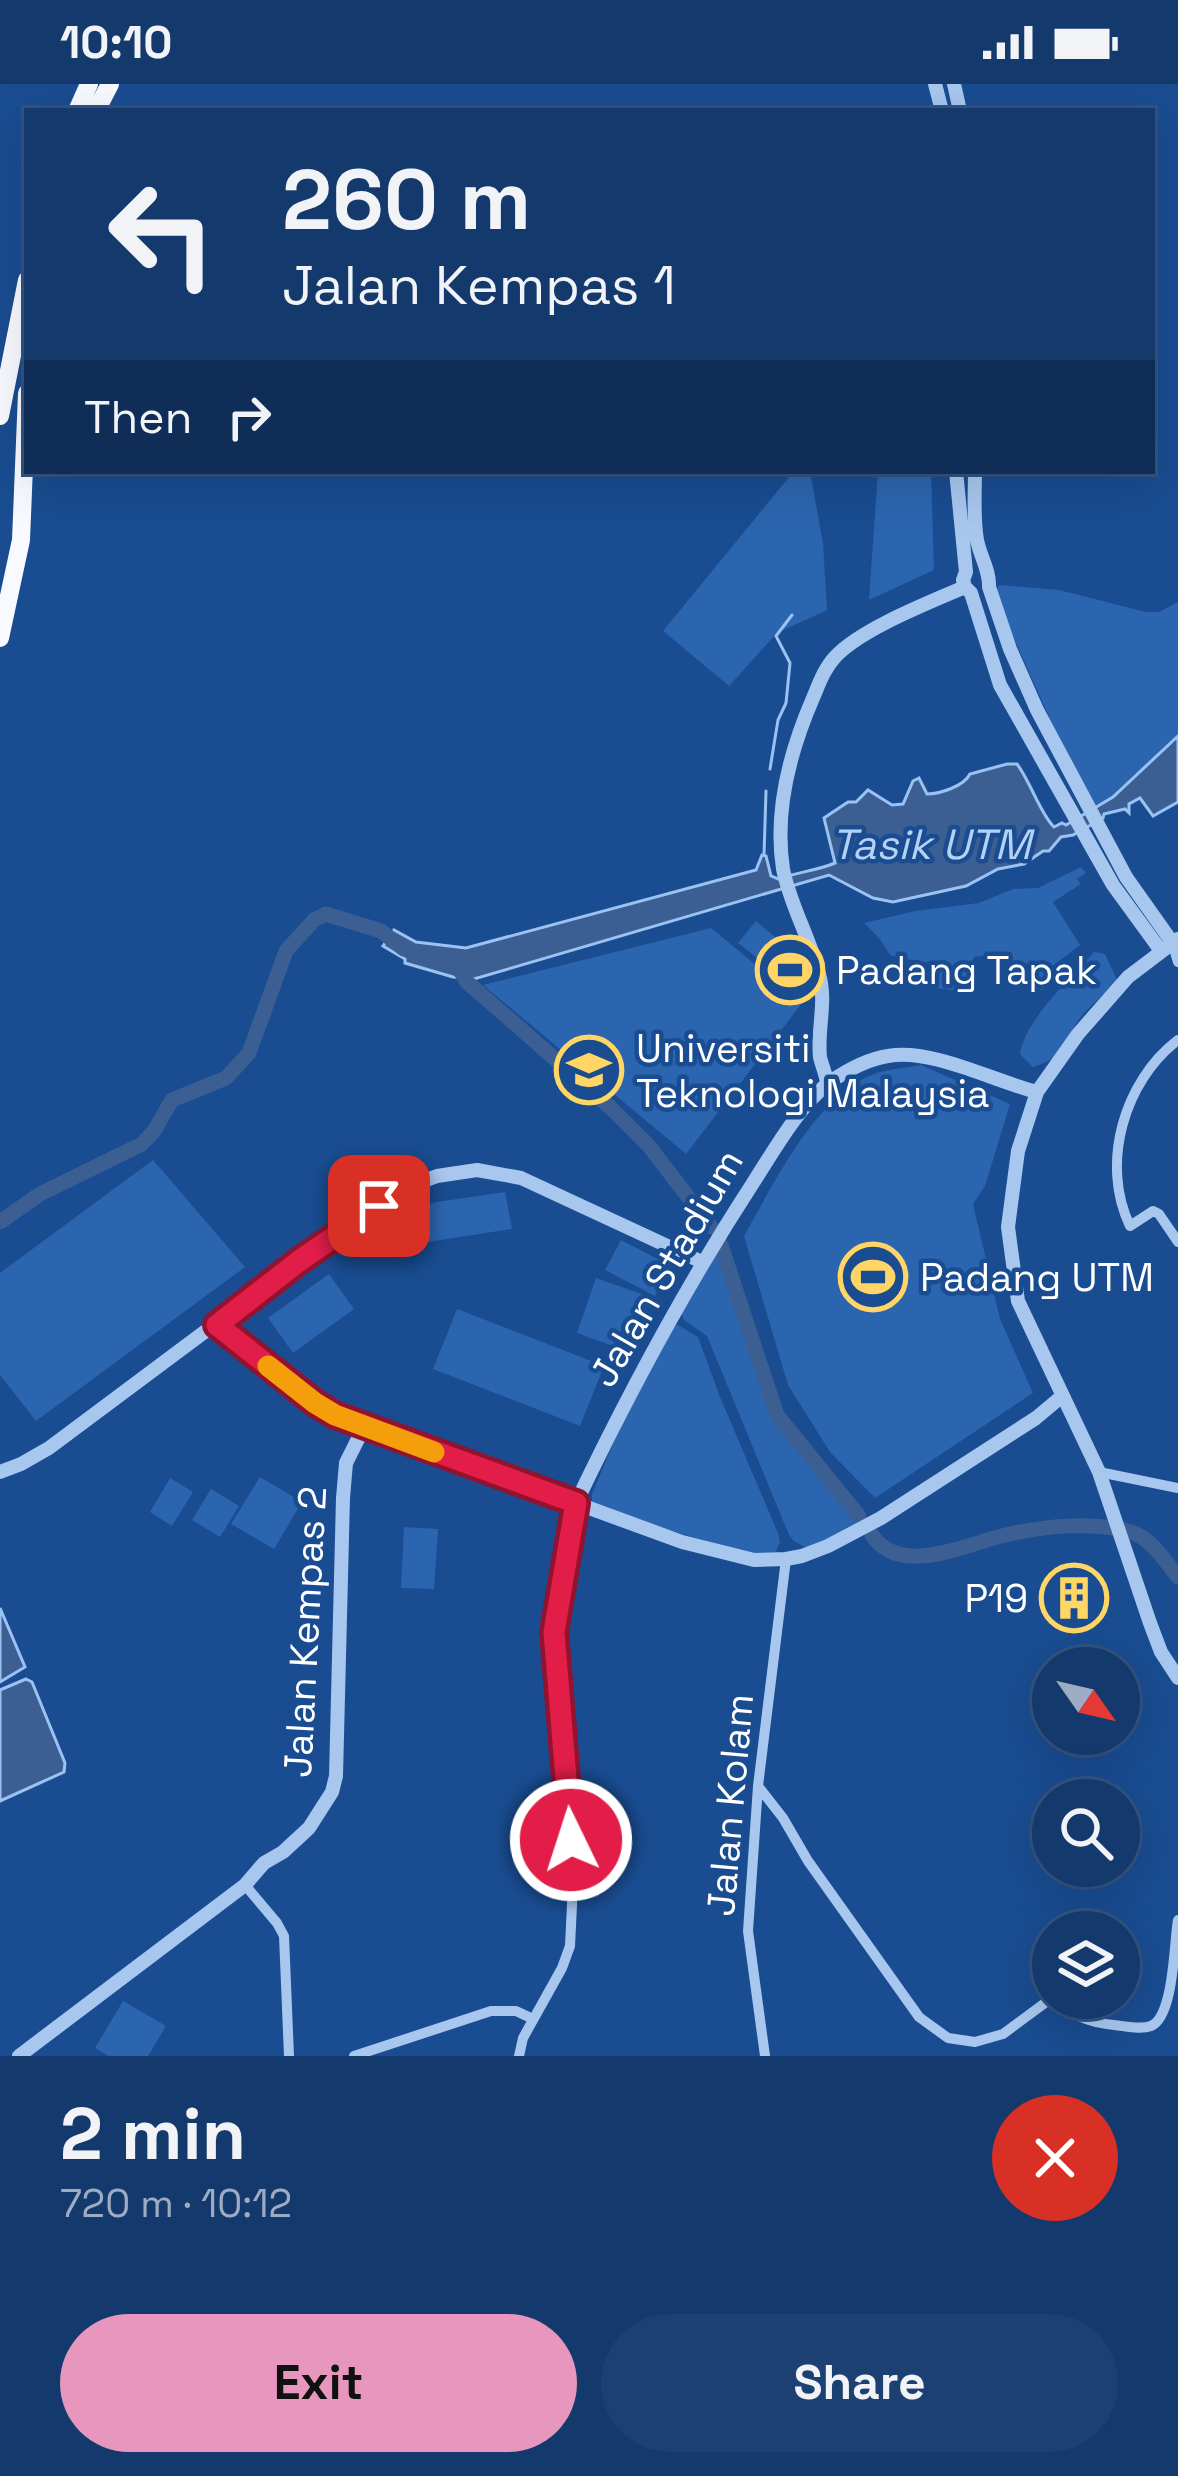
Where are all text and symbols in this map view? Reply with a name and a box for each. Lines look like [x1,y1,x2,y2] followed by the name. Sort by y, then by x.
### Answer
[60,14,172,71] text: 10:10
[282,146,531,254] text: 260 m
[84,156,240,312] icon: left
[282,251,676,320] text: Jalan Kempas 1
[216,384,282,450] icon: right
[84,389,192,446] text: Then
[831,818,1036,871] water label: Tasik UTM
[755,935,825,1005] sports icon: Padang Tapak
[836,946,1097,995] place label: Padang Tapak
[636,1024,989,1118] place label: Universiti Teknologi Malaysia
[554,1035,624,1105] school or university icon: Universiti Teknologi Malaysia
[578,1140,754,1396] street label: Jalan Stadium
[328,1155,430,1257] pin
[346,1173,412,1239] icon: arrive
[838,1242,908,1312] sports icon: Padang UTM
[920,1253,1154,1302] place label: Padang UTM
[273,1485,337,1779] street label: Jalan Kempas 2
[1039,1563,1109,1633] building icon: P19
[964,1574,1028,1623] place label: P19
[1032,1647,1140,1755] north arrow
[1032,1647,1140,2019] map controls
[696,1692,764,1918] street label: Jalan Kolam
[508,1777,634,1903] position arrow
[1032,1779,1140,1887] button: search
[1032,1911,1140,2019] button: layers
[60,2088,246,2180] text: 2 min
[992,2095,1118,2221] button: close
[60,2179,292,2228] text: 720 m · 10:12
[60,2314,577,2452] button: Exit
[601,2314,1118,2452] button: Share

